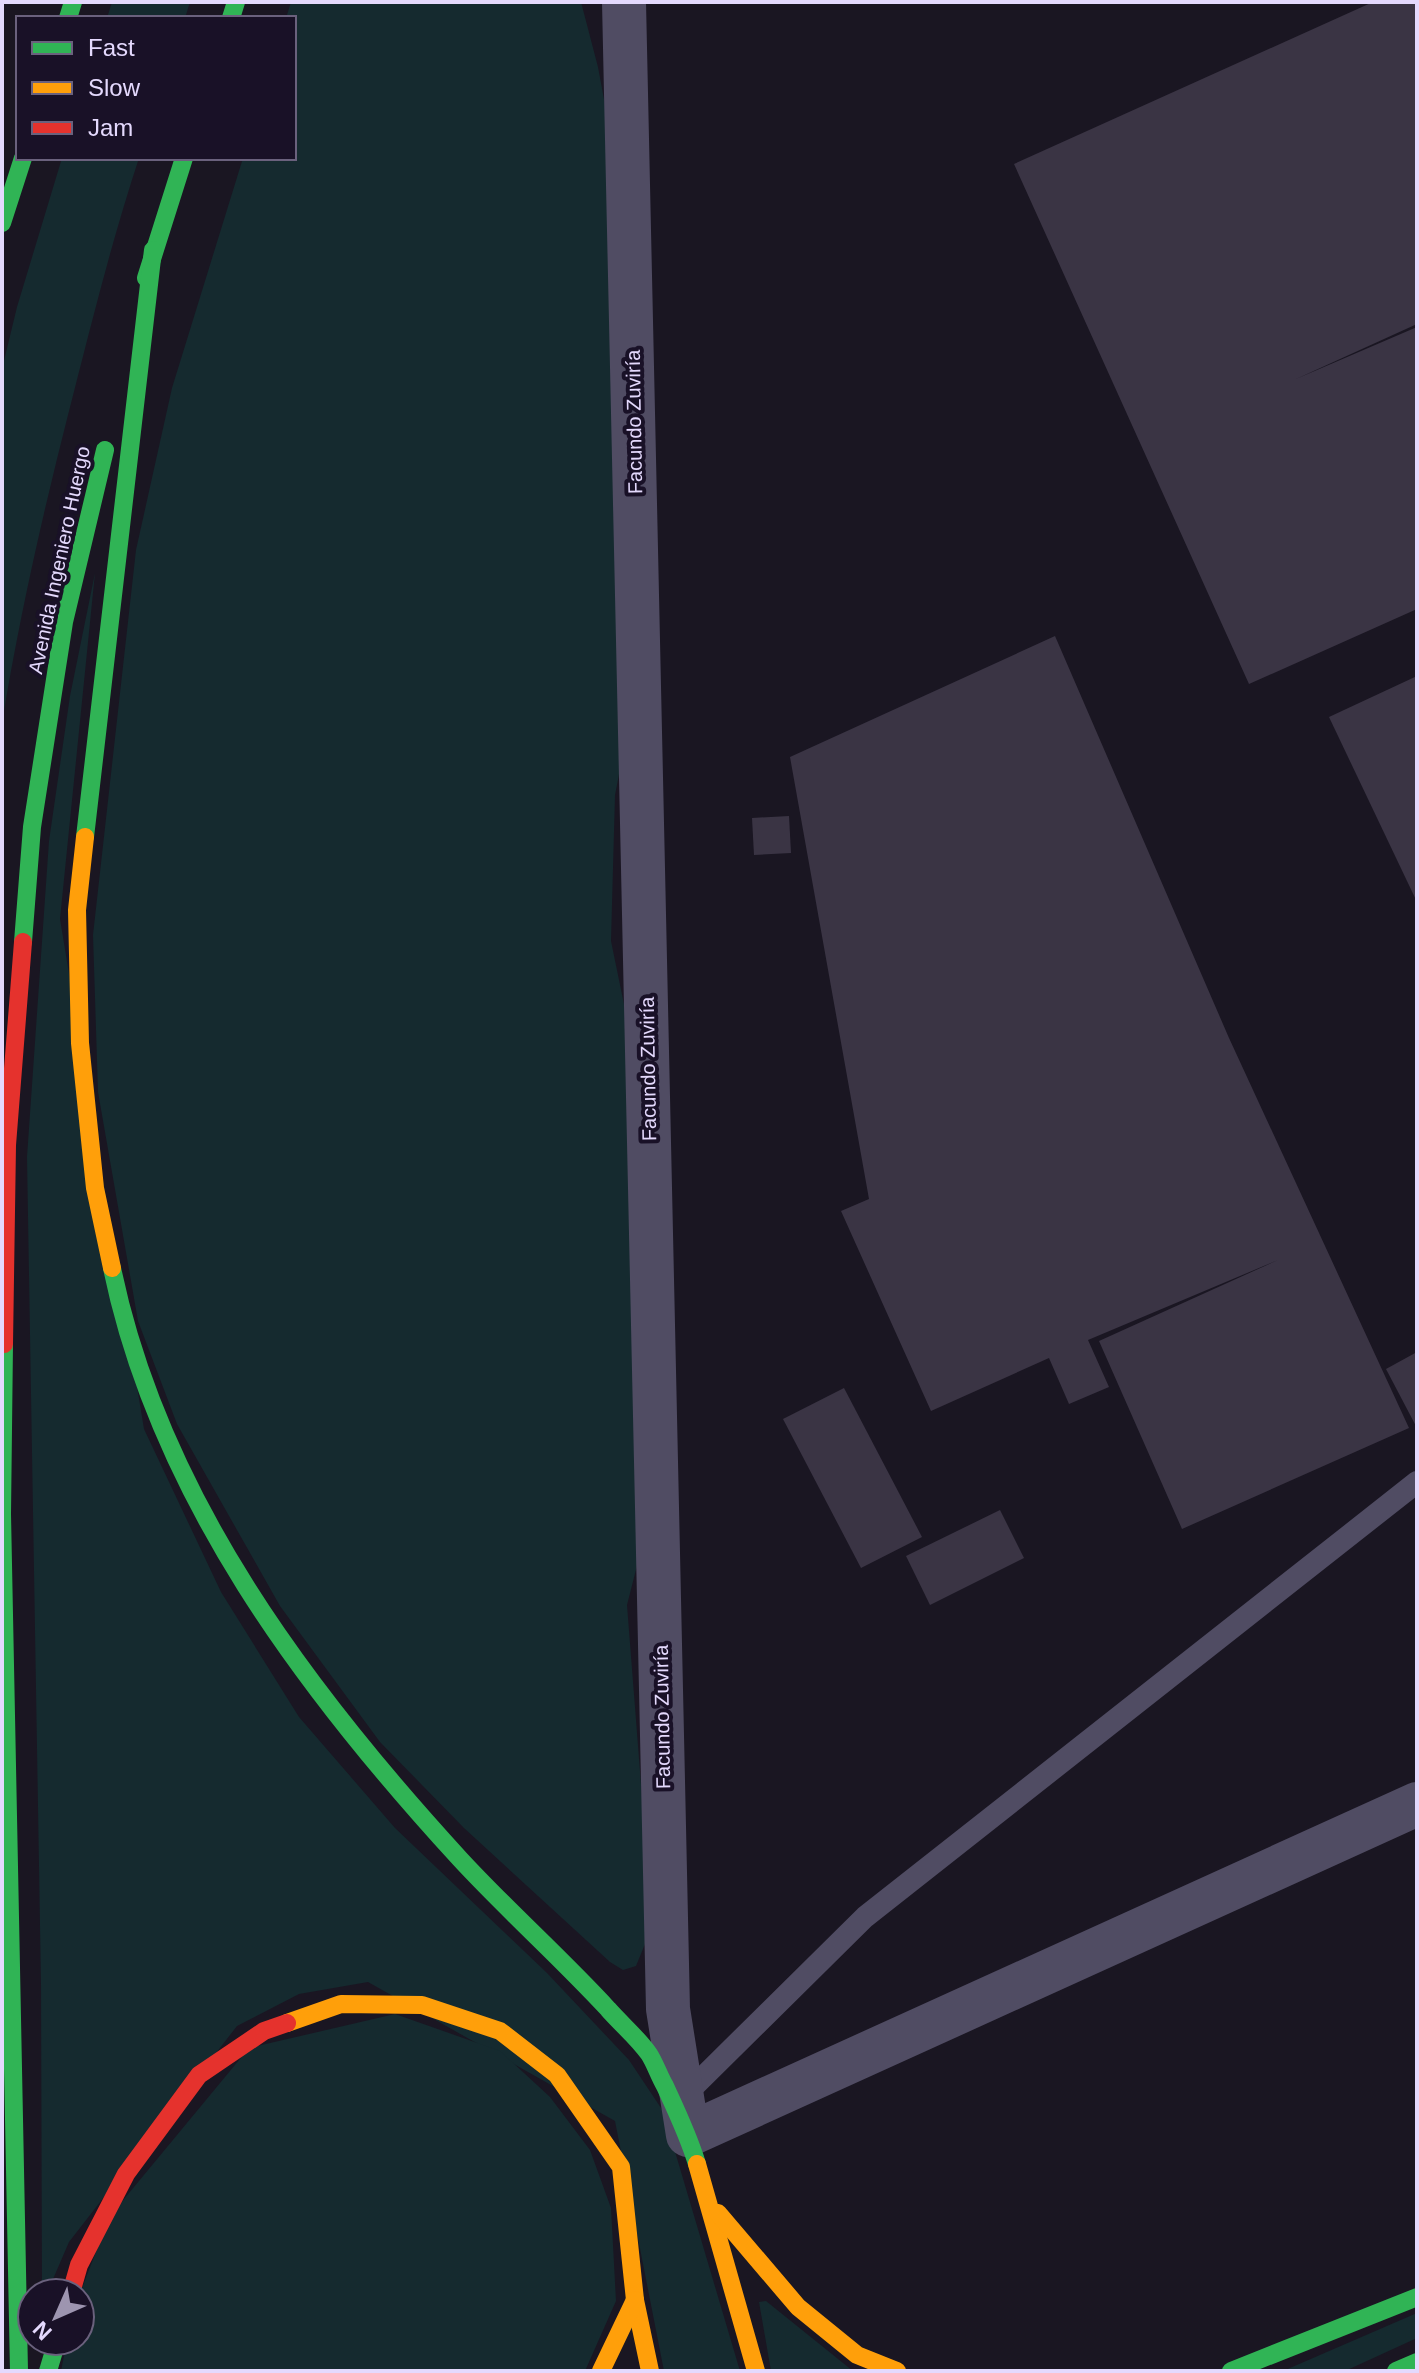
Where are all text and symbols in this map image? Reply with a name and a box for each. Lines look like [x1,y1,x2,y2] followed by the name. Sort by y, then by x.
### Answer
[16,16,296,160] legend
[88,34,135,61] text: Fast
[88,74,141,101] text: Slow
[88,114,133,141] text: Jam
[622,349,646,494] street label: Facundo Zuviría
[24,444,94,676] street label: Avenida Ingeniero Huergo
[636,996,660,1141] street label: Facundo Zuviría
[650,1644,674,1789] street label: Facundo Zuviría
[16,2277,96,2357] north arrow
[28,2316,57,2345] text: N

